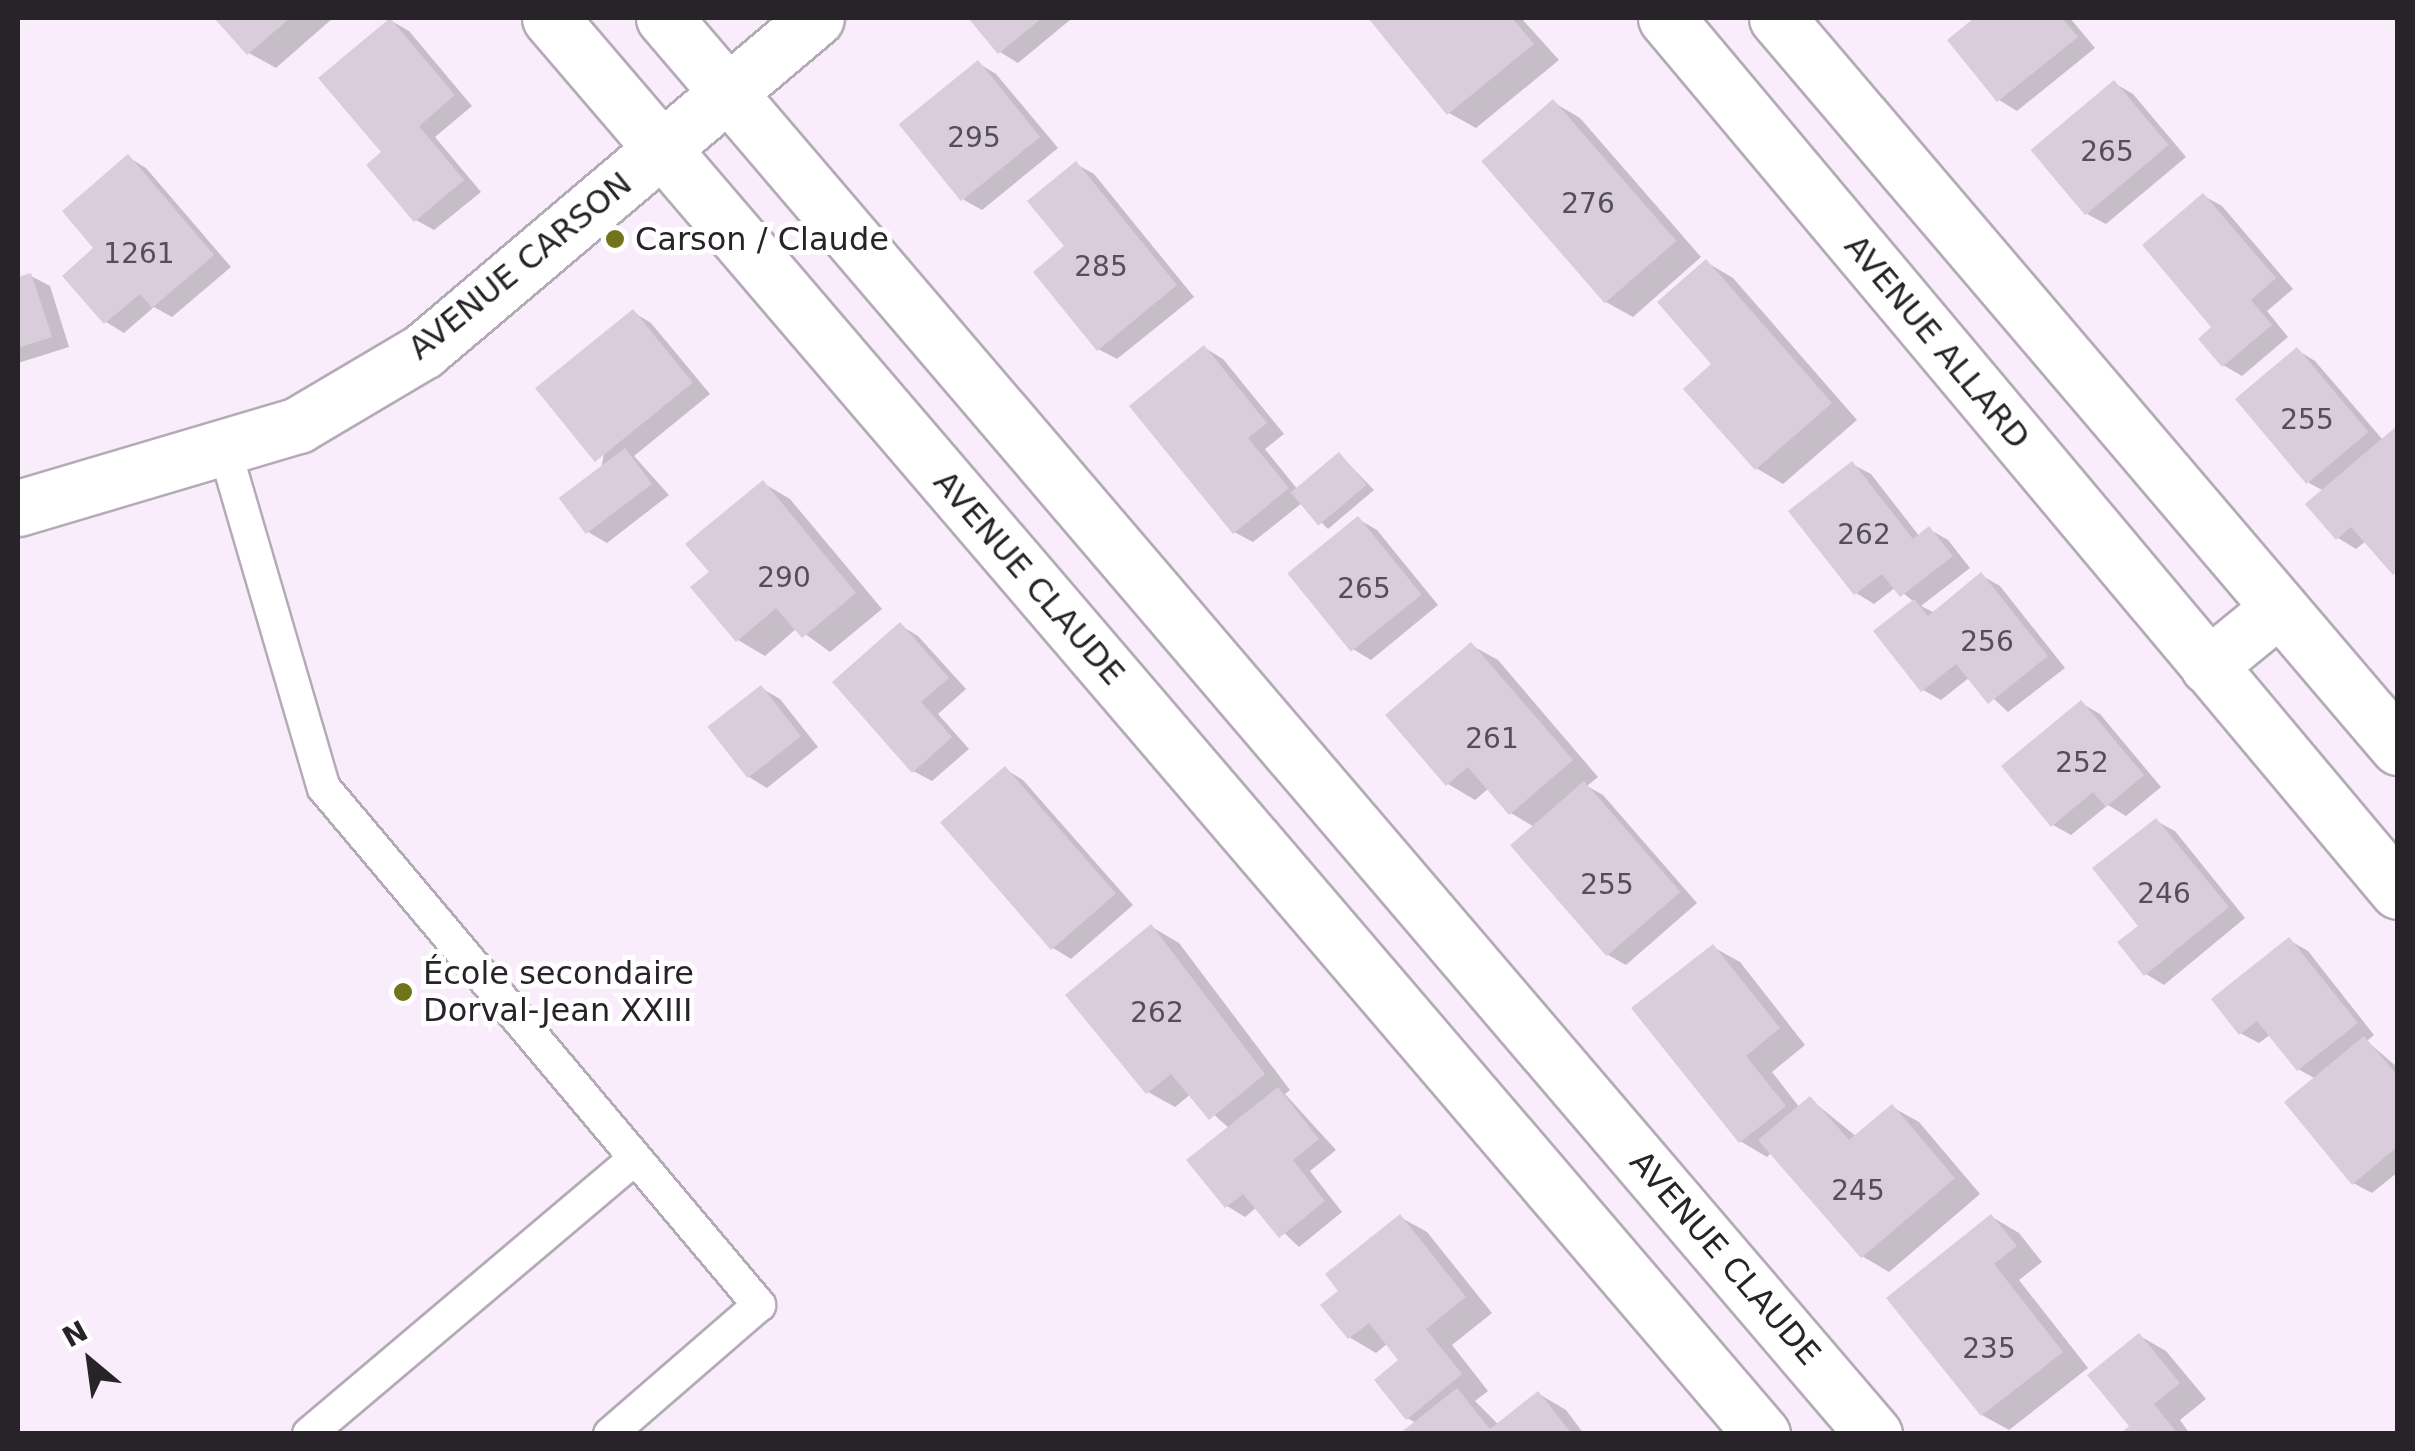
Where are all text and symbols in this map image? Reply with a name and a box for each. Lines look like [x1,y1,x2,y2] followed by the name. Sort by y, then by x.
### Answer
[947,121,1001,155] house number: 295
[2080,135,2134,169] house number: 265
[401,164,639,368] street label: AVENUE CARSON
[1561,187,1615,221] house number: 276
[635,220,889,258] place label: Carson / Claude
[1837,227,2037,457] street label: AVENUE ALLARD
[604,228,626,250] marker: Carson / Claude
[103,237,175,271] house number: 1261
[1074,250,1128,284] house number: 285
[2280,403,2334,437] house number: 255
[926,463,1132,693] street label: AVENUE CLAUDE
[1837,518,1891,552] house number: 262
[757,561,811,595] house number: 290
[1337,572,1391,606] house number: 265
[1960,625,2014,659] house number: 256
[1465,722,1519,756] house number: 261
[2055,746,2109,780] house number: 252
[1580,868,1634,902] house number: 255
[2137,877,2191,911] house number: 246
[423,955,694,1030] place label: École secondaire Dorval-Jean XXIII
[392,981,414,1003] marker: École secondaire Dorval-Jean XXIII
[1130,996,1184,1030] house number: 262
[1622,1143,1828,1373] street label: AVENUE CLAUDE
[1831,1174,1885,1208] house number: 245
[40,1311,140,1411] north arrow
[57,1314,93,1354] text: N
[1962,1332,2016,1366] house number: 235

